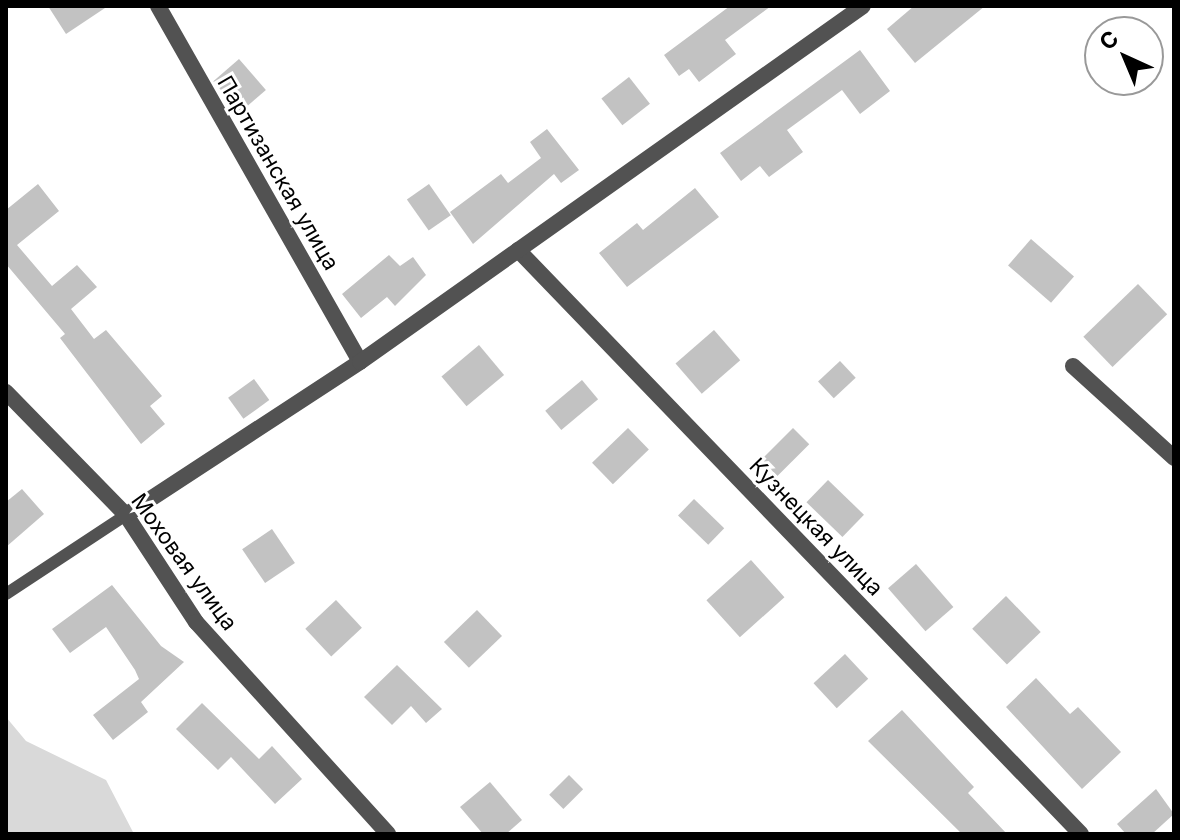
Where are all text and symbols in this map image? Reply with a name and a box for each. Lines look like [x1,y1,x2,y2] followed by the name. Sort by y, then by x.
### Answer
[1084,16,1164,96] north arrow
[1094,25,1124,55] text: С
[212,71,344,275] street label: Партизанская улица
[744,453,888,601] street label: Кузнецкая улица
[125,488,243,636] street label: Моховая улица

